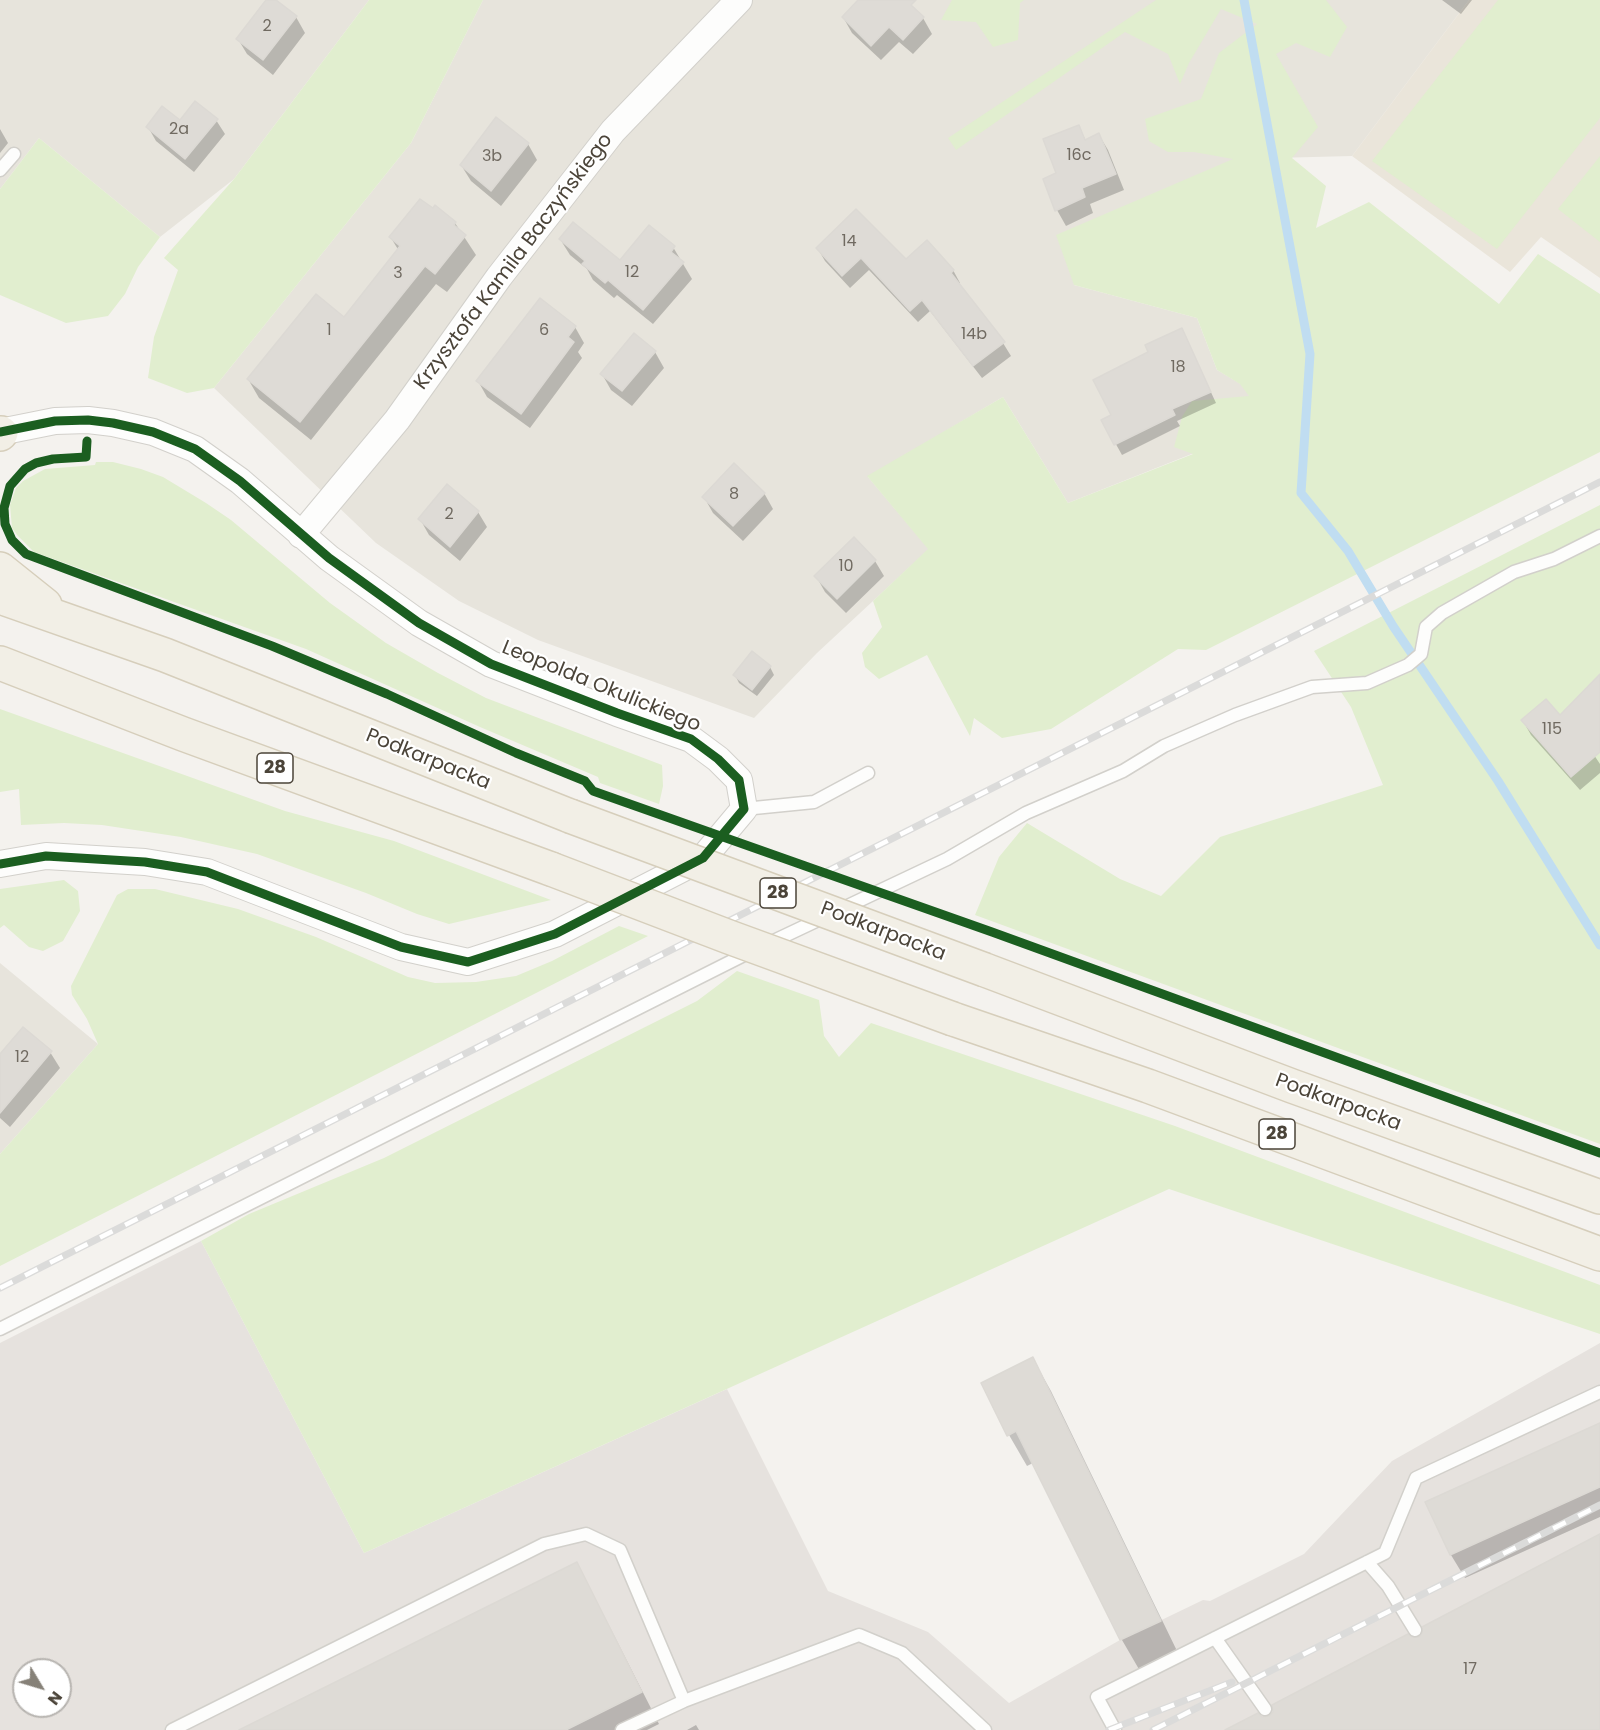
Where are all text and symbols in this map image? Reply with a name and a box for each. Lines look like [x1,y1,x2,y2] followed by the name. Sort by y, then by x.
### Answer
[262,17,272,37] house number: 2
[169,120,189,140] house number: 2a
[410,129,618,395] street label: Krzysztofa Kamila Baczyńskiego
[1067,146,1091,166] house number: 16c
[482,147,502,167] house number: 3b
[841,232,857,252] house number: 14
[625,263,639,283] house number: 12
[393,264,403,284] house number: 3
[326,321,332,341] house number: 1
[539,321,549,341] house number: 6
[961,325,987,345] house number: 14b
[1170,358,1186,378] house number: 18
[729,485,739,505] house number: 8
[444,505,454,525] house number: 2
[838,557,854,577] house number: 10
[498,636,704,738] street label: Leopolda Okulickiego
[1542,720,1562,740] house number: 115
[362,724,494,796] street label: Podkarpacka
[257,753,293,783] road number: 28
[760,878,796,908] road number: 28
[817,897,949,967] street label: Podkarpacka
[15,1048,29,1068] house number: 12
[1272,1069,1404,1137] street label: Podkarpacka
[1259,1119,1295,1149] road number: 28
[12,1658,72,1718] north arrow
[1463,1660,1477,1680] house number: 17
[42,1686,68,1710] text: N

